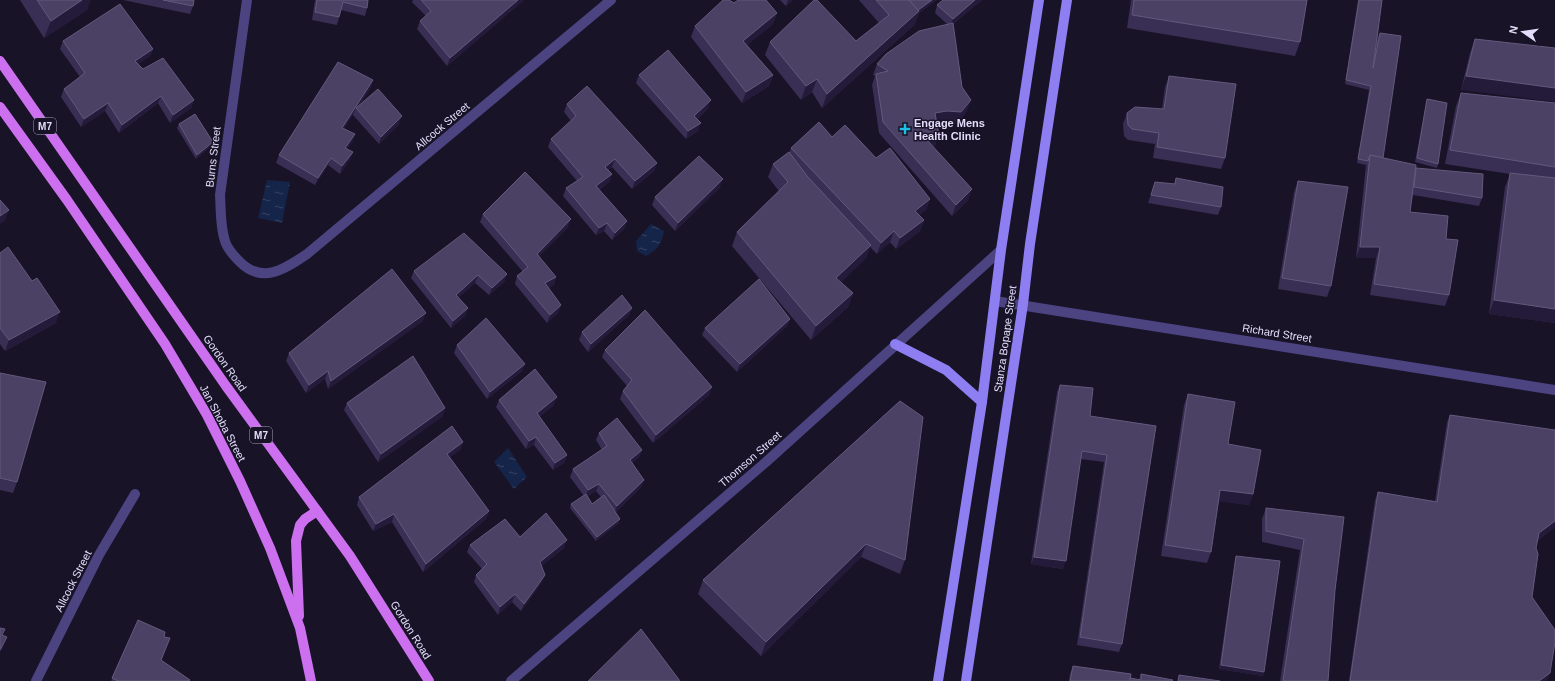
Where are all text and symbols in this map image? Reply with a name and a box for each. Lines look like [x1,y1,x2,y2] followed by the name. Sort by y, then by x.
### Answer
[1503,12,1543,52] north arrow
[1507,24,1520,35] text: N
[412,100,472,152] street label: Allcock Street
[914,117,985,142] place label: Engage Mens Health Clinic
[34,118,56,134] road number: M7
[899,123,911,135] marker: Engage Mens Health Clinic
[203,126,223,188] street label: Burns Street
[992,285,1018,393] street label: Stanza Bopape Street
[1241,322,1313,344] street label: Richard Street
[201,333,249,393] street label: Gordon Road
[198,383,248,463] street label: Jan Shoba Street
[250,427,272,443] road number: M7
[717,429,783,489] street label: Thomson Street
[52,548,94,614] street label: Allcock Street
[388,599,434,661] street label: Gordon Road

